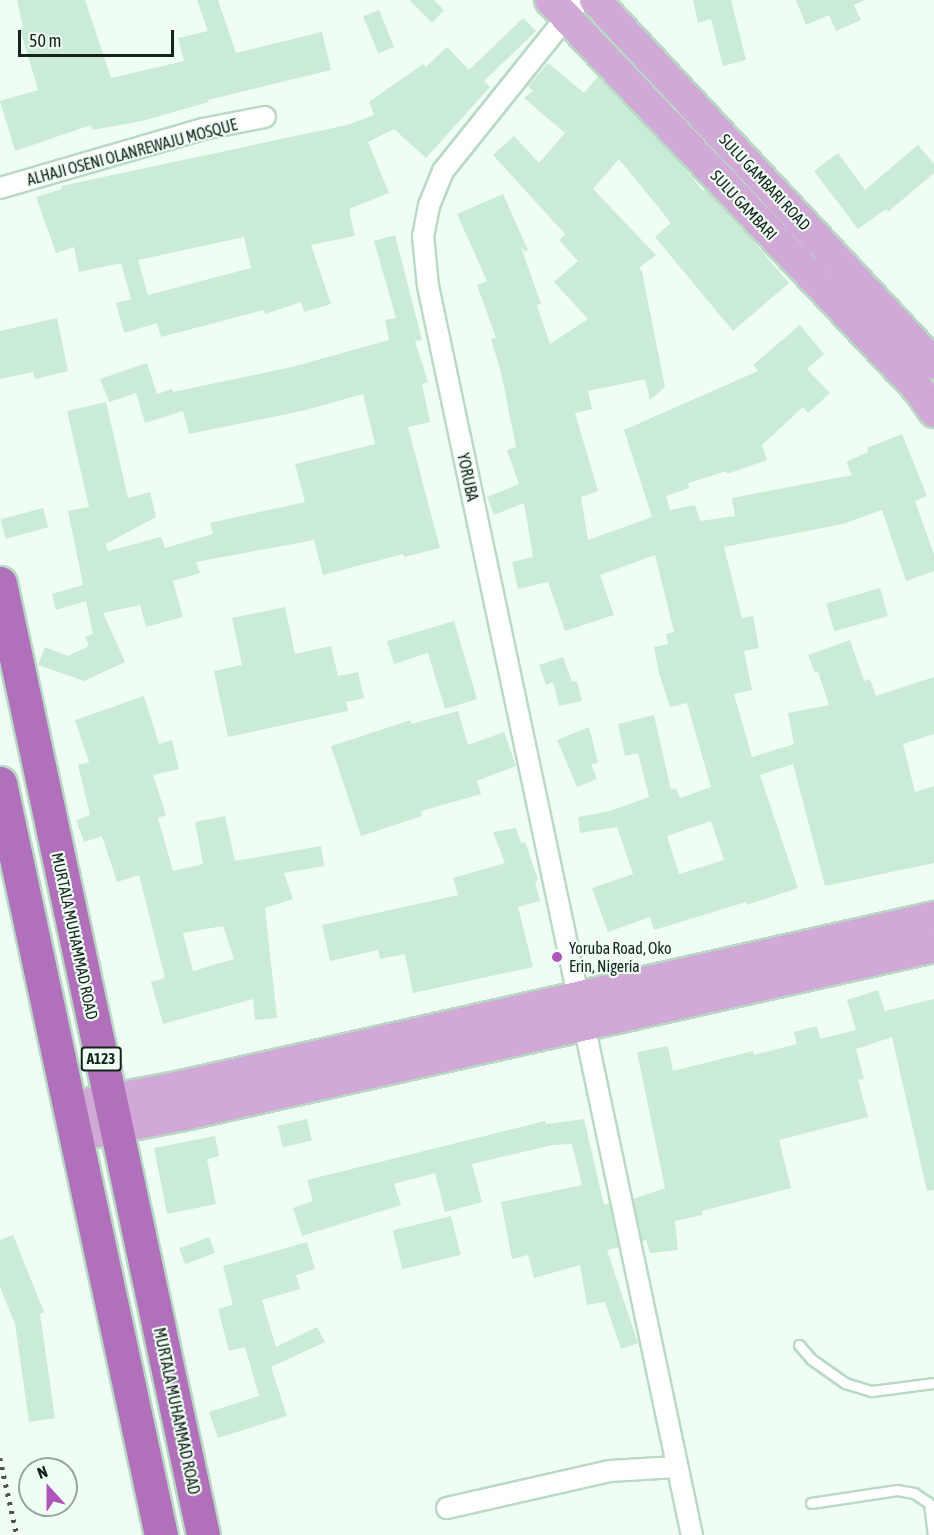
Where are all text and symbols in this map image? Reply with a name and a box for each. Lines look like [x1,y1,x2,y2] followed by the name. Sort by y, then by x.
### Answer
[21,18,177,56] scale bar
[29,30,61,51] text: 50 m
[25,115,239,189] street label: ALHAJI OSENI OLANREWAJU MOSQUE
[715,130,815,234] street label: SULU GAMBARI ROAD
[707,166,781,244] street label: SULU GAMBARI
[454,451,482,503] street label: YORUBA
[48,851,102,1021] street label: MURTALA MUHAMMAD ROAD
[569,938,672,976] place label: Yoruba Road, Oko Erin, Nigeria
[550,950,564,964] marker: Yoruba Road, Oko Erin, Nigeria
[80,1047,122,1071] road number: A123
[150,1326,204,1496] street label: MURTALA MUHAMMAD ROAD
[18,1457,78,1517] north arrow
[35,1462,50,1482] text: N

